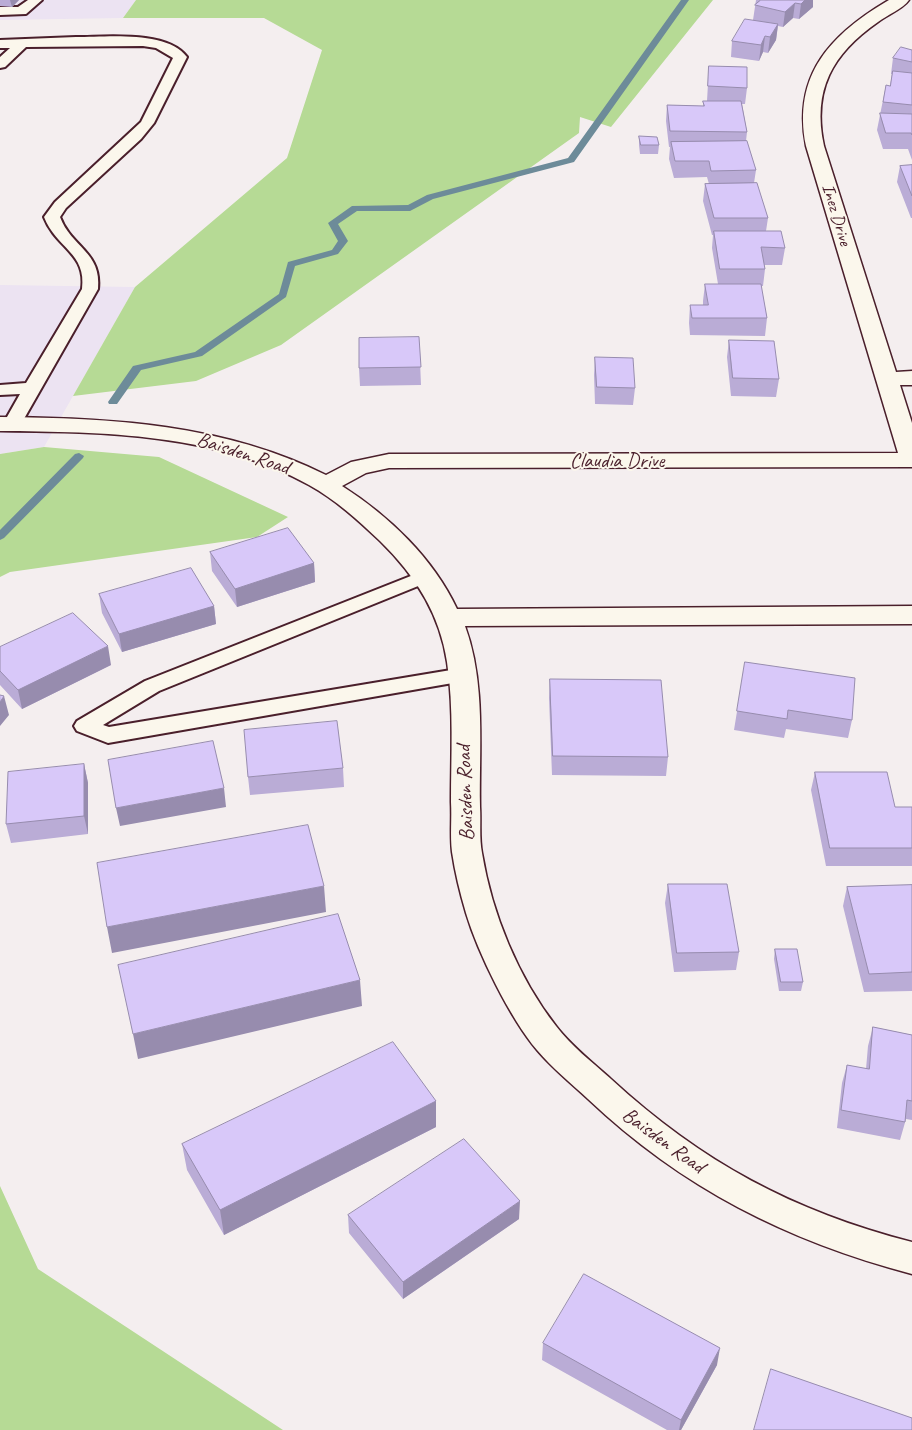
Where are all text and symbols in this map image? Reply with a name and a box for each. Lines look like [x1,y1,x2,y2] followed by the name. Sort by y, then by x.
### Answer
[816,182,856,248] street label: Inez Drive
[193,427,293,481] street label: Baisden Road
[570,448,664,474] street label: Claudia Drive
[452,745,480,841] street label: Baisden Road
[617,1103,709,1179] street label: Baisden Road

